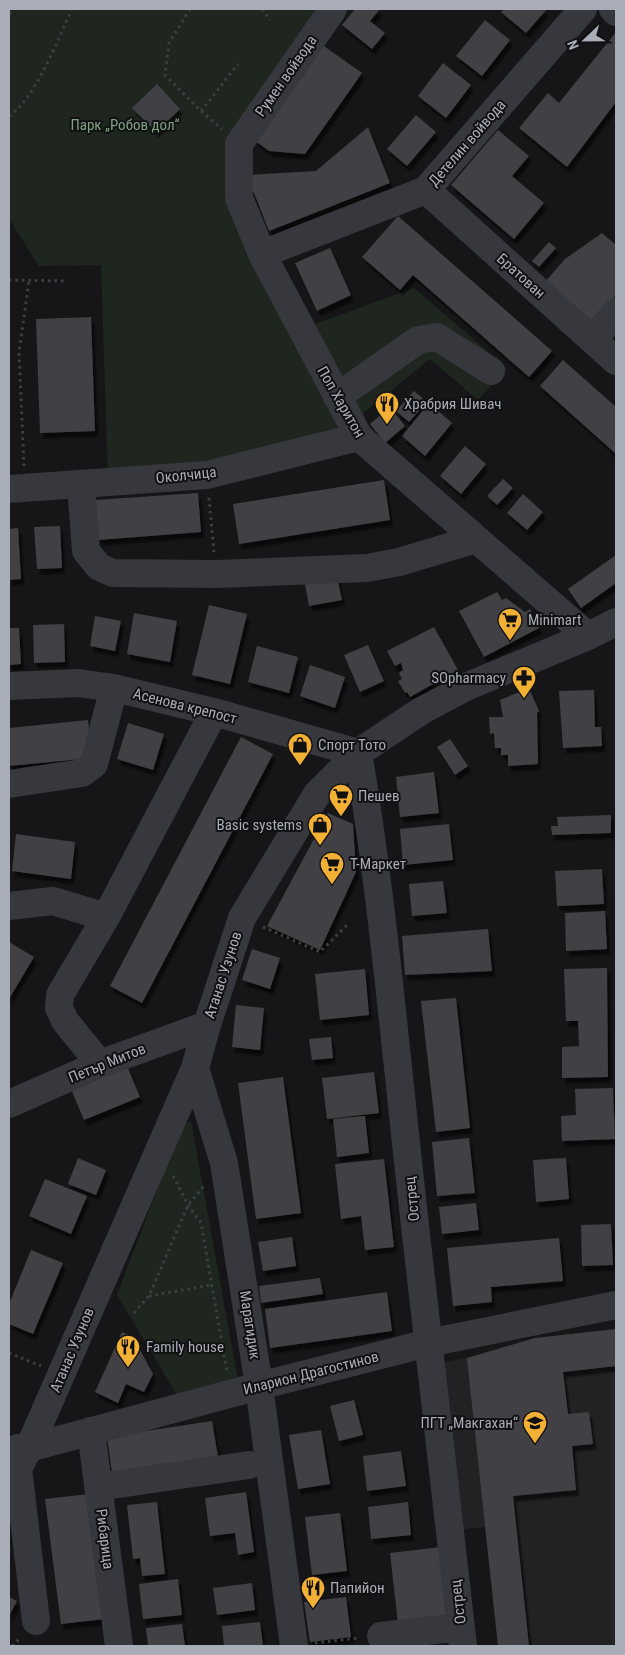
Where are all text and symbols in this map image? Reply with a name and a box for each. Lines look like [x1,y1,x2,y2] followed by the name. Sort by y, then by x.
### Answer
[560,15,610,65] north arrow
[251,32,321,120] street label: Румен войвода
[564,38,582,52] text: N
[425,96,509,190] street label: Детелин войвода
[70,116,180,134] park label: Парк „Робов дол“
[493,250,549,302] street label: Братован
[313,363,369,441] street label: Поп Харитон
[374,391,400,425] restaurant icon: Храбрия Шивач
[404,395,502,413] place label: Храбрия Шивач
[155,463,217,487] street label: Околчица
[497,607,523,641] supermarket icon: Minimart
[528,611,581,629] place label: Minimart
[511,665,537,699] pharmacy icon: SOpharmacy
[431,669,506,687] place label: SOpharmacy
[131,684,239,728] street label: Асенова крепост
[287,732,313,766] shop icon: Спорт Тото
[318,736,386,754] place label: Спорт Тото
[328,783,354,817] supermarket icon: Пешев
[358,787,399,805] place label: Пешев
[307,812,333,846] shop icon: Basic systems
[216,816,302,834] place label: Basic systems
[319,851,345,885] supermarket icon: Т-Маркет
[350,855,406,873] place label: Т-Маркет
[200,929,246,1021] street label: Атанас Узунов
[66,1039,148,1087] street label: Петър Митов
[401,1176,423,1222] street label: Острец
[236,1289,264,1361] street label: Марагидик
[46,1305,98,1395] street label: Атанас Узунов
[115,1334,141,1368] restaurant icon: Family house
[146,1338,224,1356] place label: Family house
[241,1347,381,1399] street label: Иларион Драгостинов
[522,1410,548,1444] school or university icon: ПГТ „Макгахан“
[421,1414,518,1432] place label: ПГТ „Макгахан“
[92,1508,118,1570] street label: Рибарица
[300,1575,326,1609] restaurant icon: Папийон
[330,1579,385,1597] place label: Папийон
[446,1579,470,1625] street label: Острец

